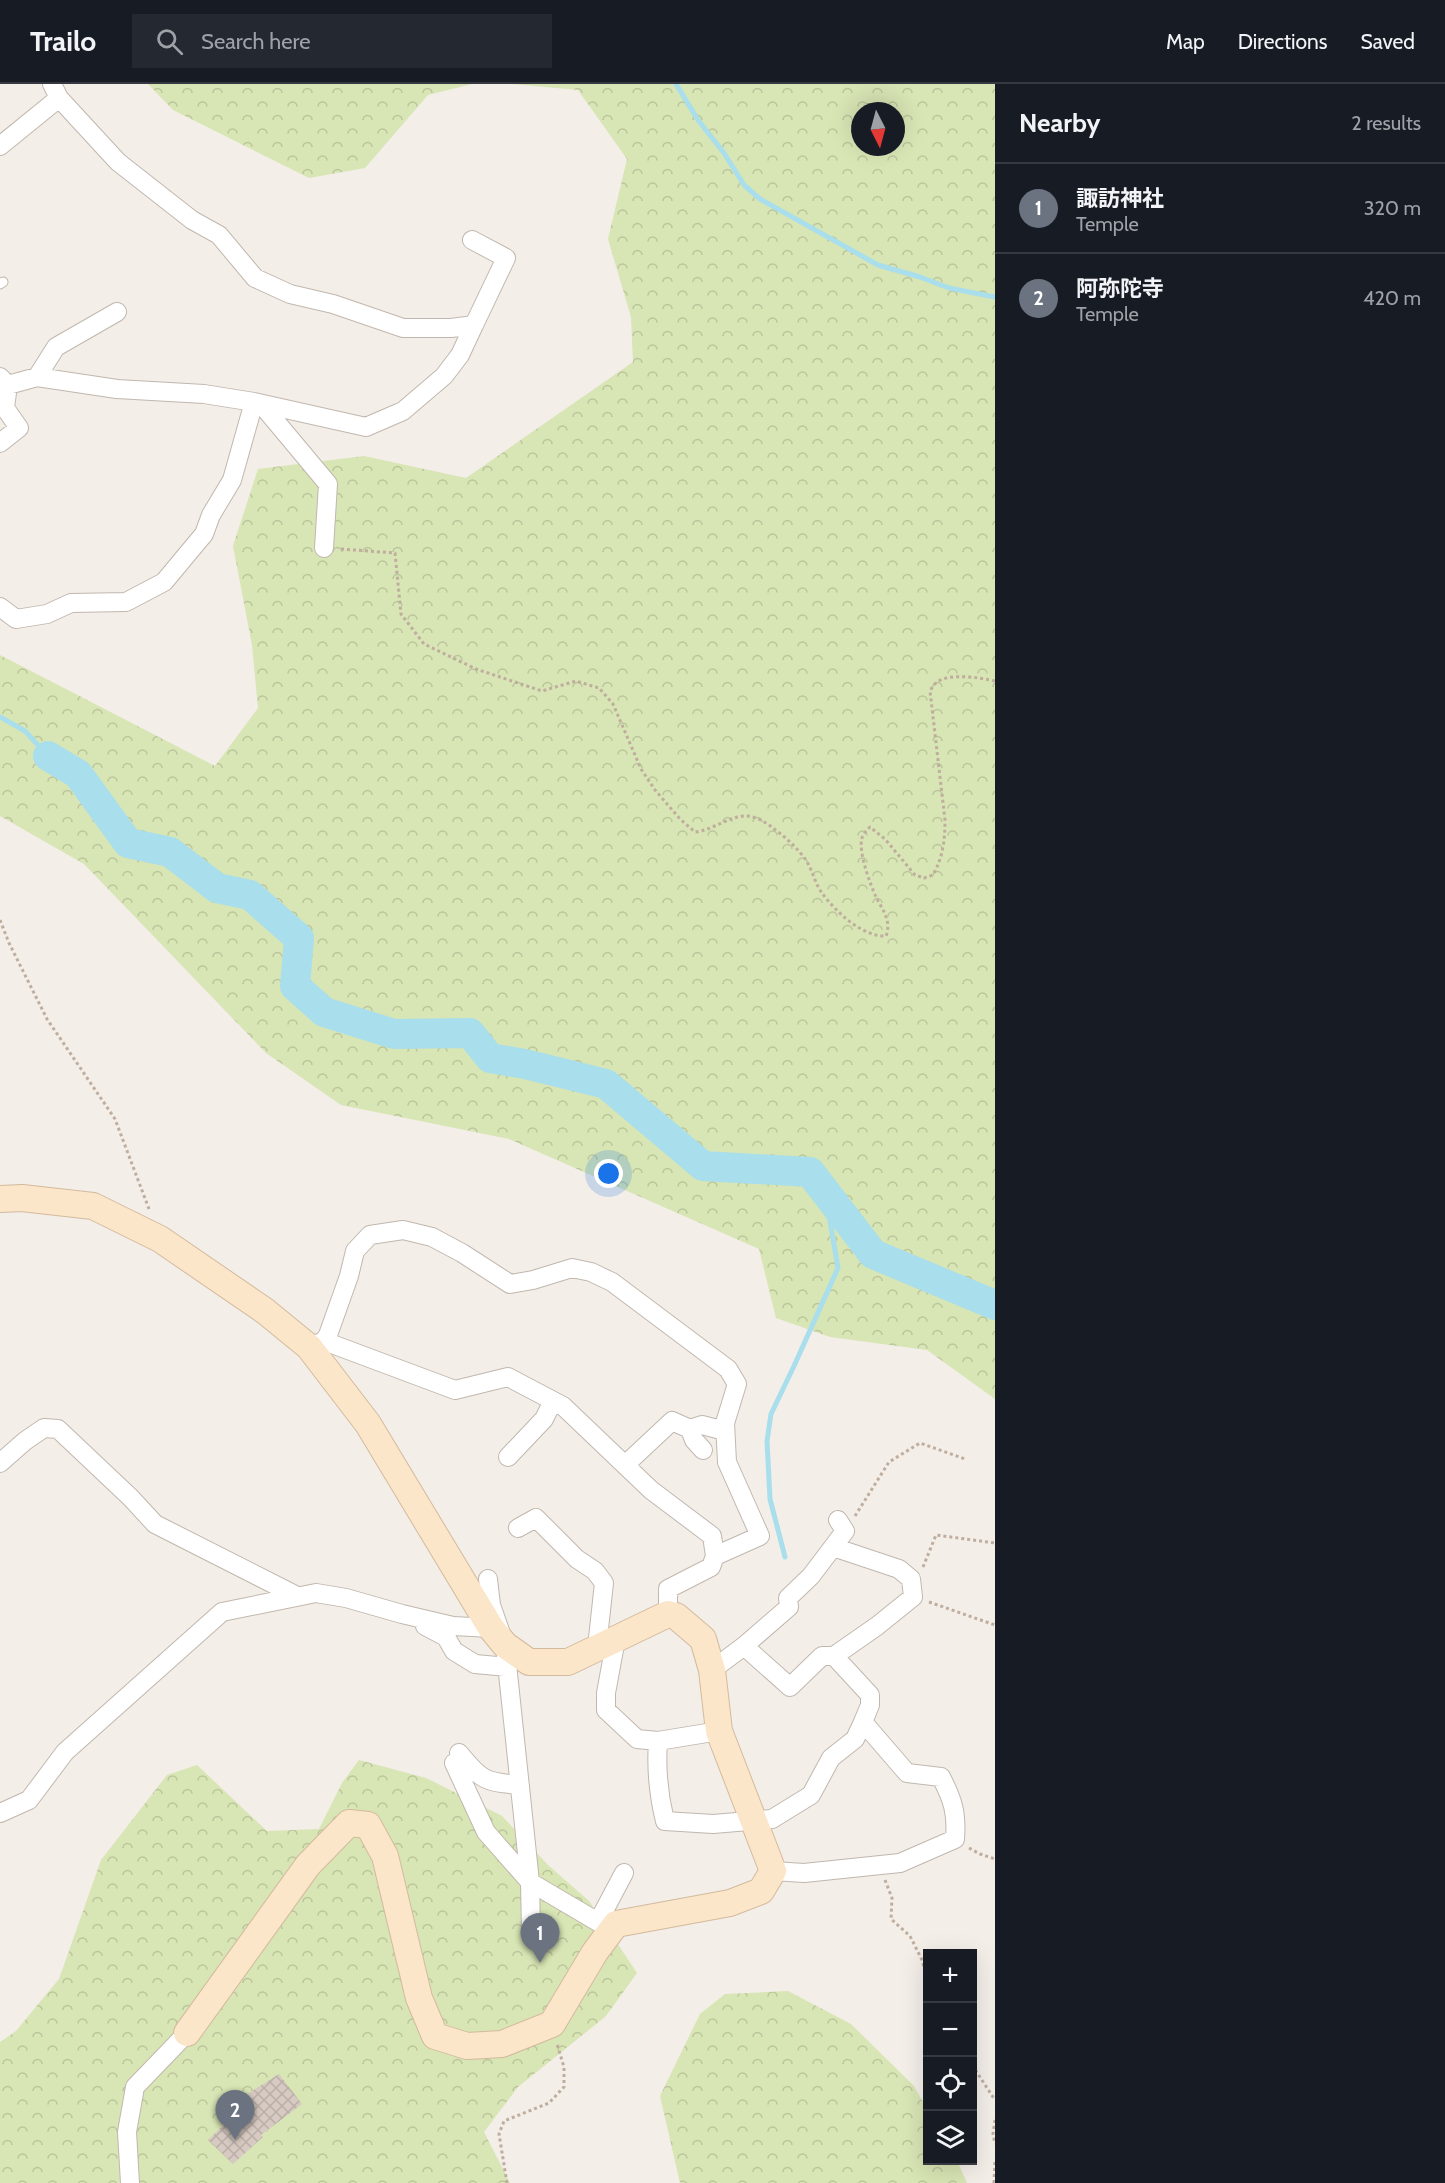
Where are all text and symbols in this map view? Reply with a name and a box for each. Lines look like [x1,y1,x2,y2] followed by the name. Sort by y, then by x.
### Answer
[132,14,552,68] search box
[30,24,96,58] text: Trailo
[153,25,186,58] icon: search
[201,28,310,55] text: Search here
[1166,29,1205,54] text: Map
[1238,29,1327,54] text: Directions
[1360,29,1415,54] text: Saved
[851,102,905,156] north arrow
[1019,107,1100,139] text: Nearby
[1351,111,1421,135] text: 2 results
[1076,185,1164,212] text: 諏訪神社
[1035,196,1042,220] text: 1
[1364,196,1421,220] text: 320 m
[1076,212,1139,236] text: Temple
[1076,275,1164,302] text: 阿弥陀寺
[1033,286,1044,310] text: 2
[1363,286,1421,310] text: 420 m
[1076,302,1139,326] text: Temple
[594,1159,623,1188] your location
[520,1914,560,1963] pin: 1
[923,1949,977,2165] map controls
[923,1949,977,2003] button: +
[923,2003,977,2057] button: −
[923,2057,977,2111] button: locate
[216,2090,254,2140] pin: 2
[923,2111,977,2165] button: layers

